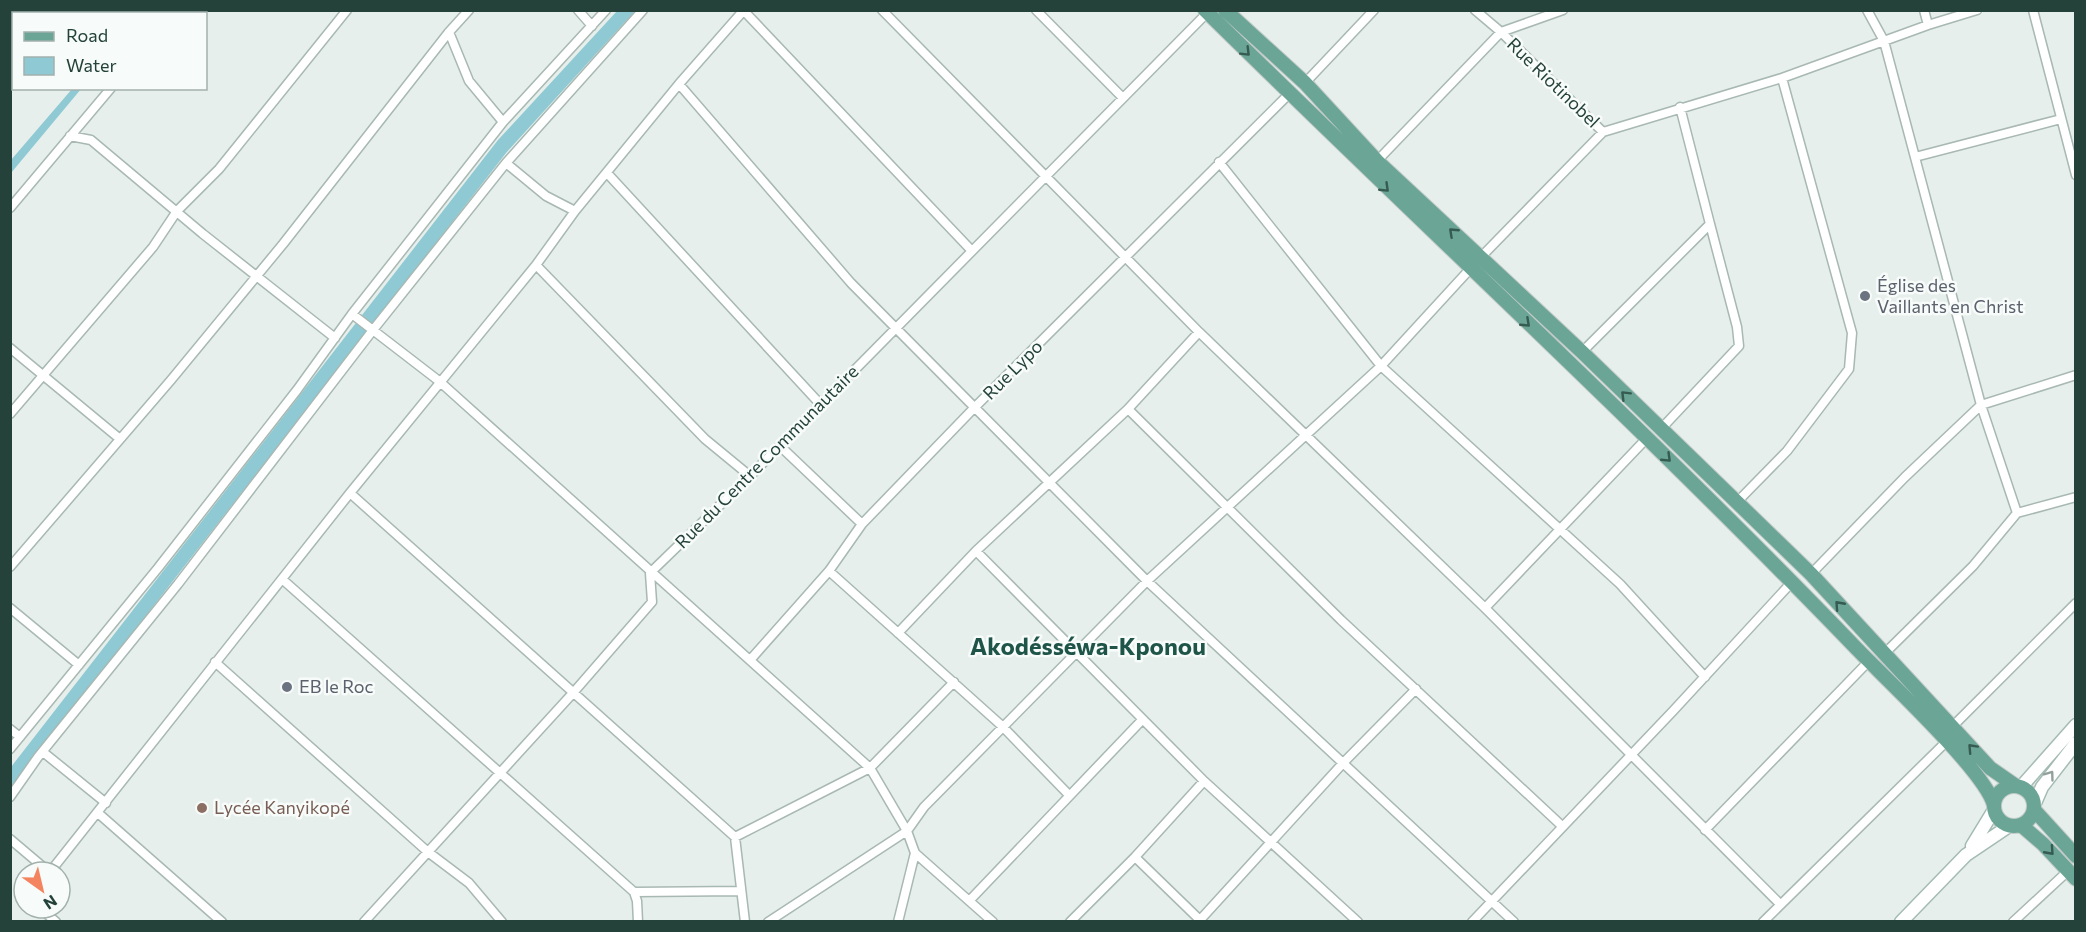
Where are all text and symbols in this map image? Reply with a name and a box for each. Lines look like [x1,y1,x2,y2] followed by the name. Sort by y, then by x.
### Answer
[12,12,207,90] legend
[66,24,108,46] text: Road
[1503,33,1605,132] street label: Rue Riotinobel
[1239,44,1250,55] one-way arrow
[66,54,117,76] text: Water
[1378,181,1389,192] one-way arrow
[1450,228,1460,239] one-way arrow
[1877,274,2024,317] place label: Église des Vaillants en Christ
[1858,289,1872,303] marker: Église des Vaillants en Christ
[1520,316,1530,327] one-way arrow
[978,335,1047,404] street label: Rue Lypo
[670,360,863,553] street label: Rue du Centre Communautaire
[1621,392,1632,402] one-way arrow
[1660,451,1670,462] one-way arrow
[1835,601,1846,612] one-way arrow
[970,631,1206,660] district label: Akodésséwa-Kponou
[299,675,373,697] place label: EB le Roc
[280,680,294,694] marker: EB le Roc
[1968,745,1979,756] one-way arrow
[2043,771,2054,782] one-way arrow
[214,796,350,818] place label: Lycée Kanyikopé
[195,801,209,815] marker: Lycée Kanyikopé
[2043,844,2054,854] one-way arrow
[12,860,72,920] north arrow
[40,892,61,914] text: N

